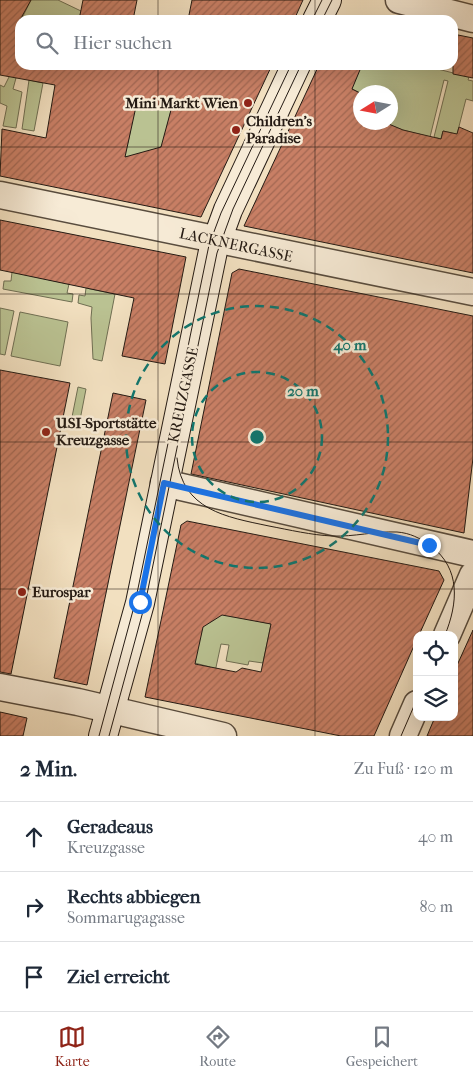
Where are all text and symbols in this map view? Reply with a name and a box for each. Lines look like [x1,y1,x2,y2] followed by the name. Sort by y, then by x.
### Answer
[15,15,458,70] search box
[33,29,61,57] icon: search
[73,32,172,54] text: Hier suchen
[353,85,398,130] north arrow
[124,94,238,112] place label: Mini Markt Wien
[242,97,254,109] marker: Mini Markt Wien
[246,112,313,147] place label: Children's Paradise
[230,124,242,136] marker: Children's Paradise
[178,224,294,266] street label: LACKNERGASSE
[333,336,367,354] text: 40 m
[164,345,202,445] street label: KREUZGASSE
[287,382,319,400] text: 20 m
[55,414,157,449] place label: USI-Sportstätte Kreuzgasse
[40,426,52,438] marker: USI-Sportstätte Kreuzgasse
[248,428,266,446] centre of rings
[418,534,441,557] route end
[32,583,91,601] place label: Eurospar
[16,586,28,598] marker: Eurospar
[129,591,152,614] route start
[413,631,458,721] map controls
[413,631,458,676] button: locate
[413,676,458,721] button: layers
[20,757,77,781] text: 2 Min.
[354,759,453,778] text: Zu Fuß · 120 m
[67,816,153,838] text: Geradeaus
[20,823,48,851] icon: ahead
[418,827,453,846] text: 40 m
[67,838,145,857] text: Kreuzgasse
[67,886,201,908] text: Rechts abbiegen
[20,893,48,921] icon: right
[419,897,453,916] text: 80 m
[67,908,185,927] text: Sommarugagasse
[20,963,48,991] icon: arrive
[67,966,170,988] text: Ziel erreicht
[55,1023,90,1070] tab: Karte
[199,1023,236,1070] tab: Route
[346,1023,418,1070] tab: Gespeichert

